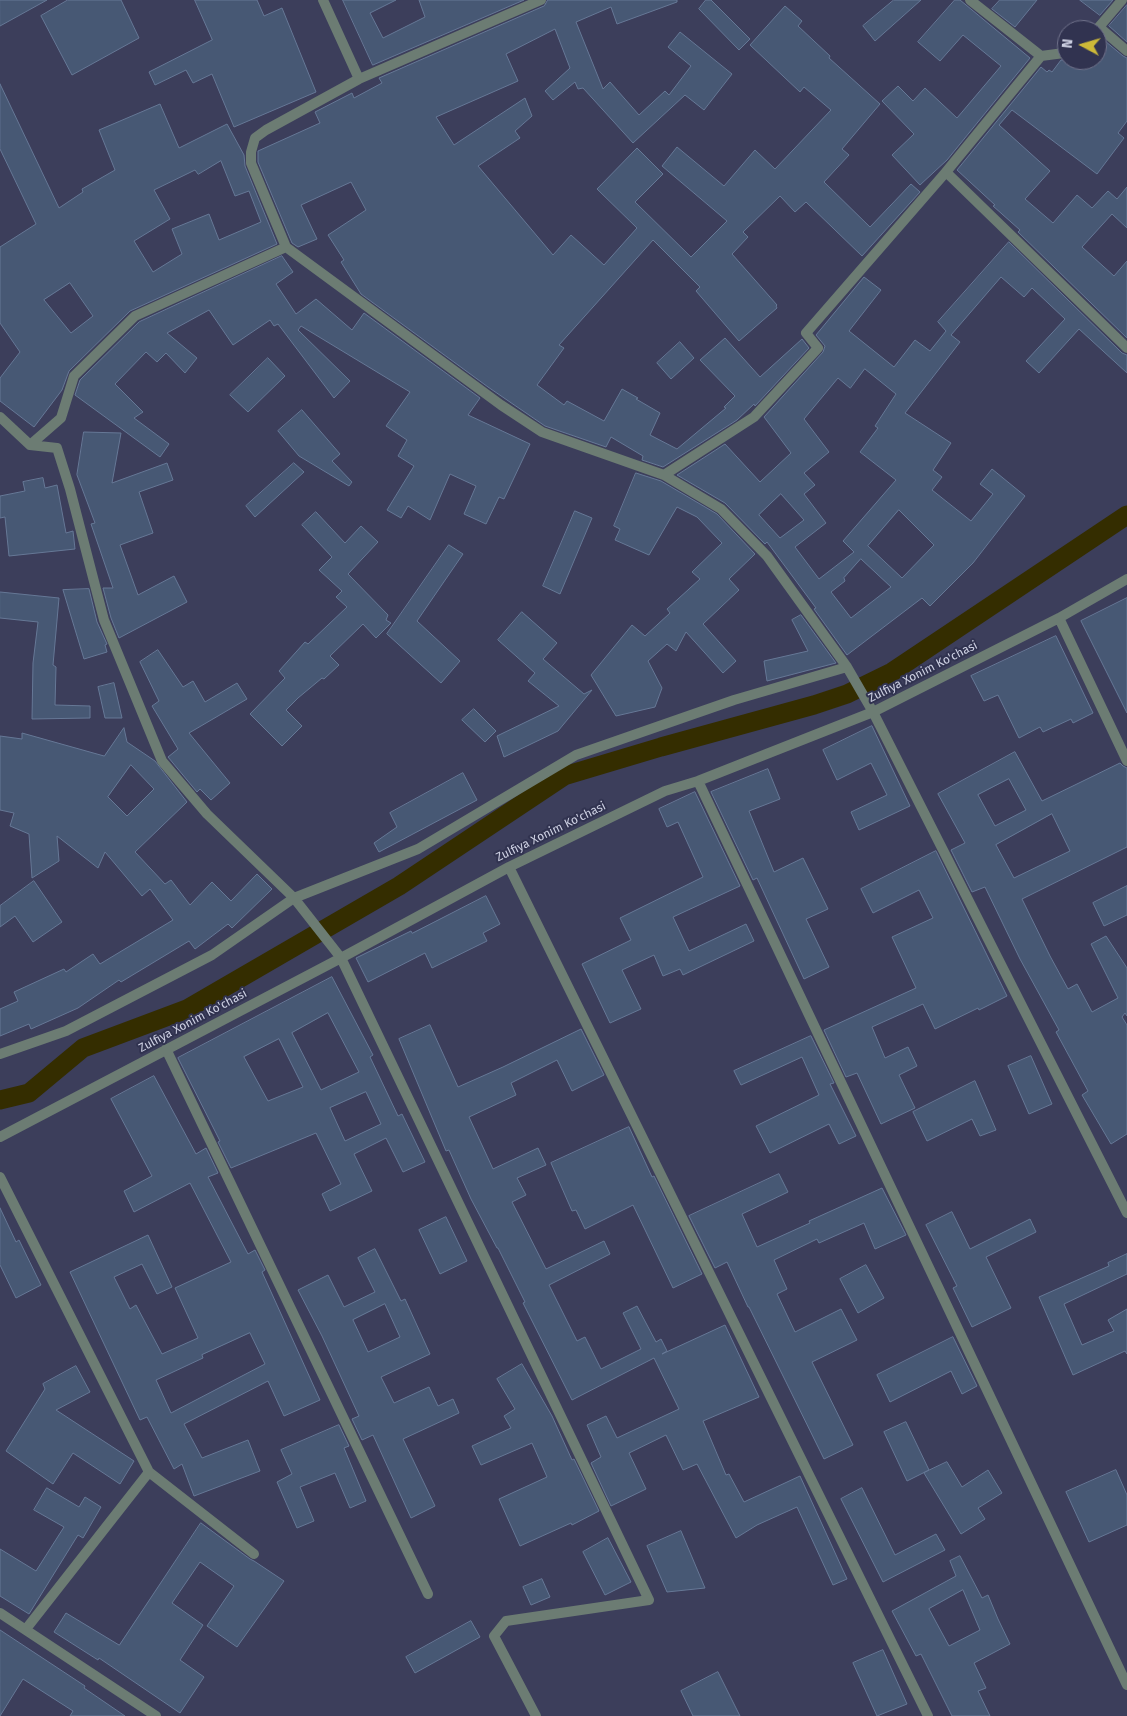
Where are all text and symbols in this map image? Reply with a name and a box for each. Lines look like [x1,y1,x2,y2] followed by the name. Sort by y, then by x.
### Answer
[1057,20,1107,70] north arrow
[1059,38,1077,49] text: N
[866,638,980,706] street label: Zulfiya Xonim Ko'chasi
[494,799,608,865] street label: Zulfiya Xonim Ko'chasi
[136,986,250,1056] street label: Zulfiya Xonim Ko'chasi

